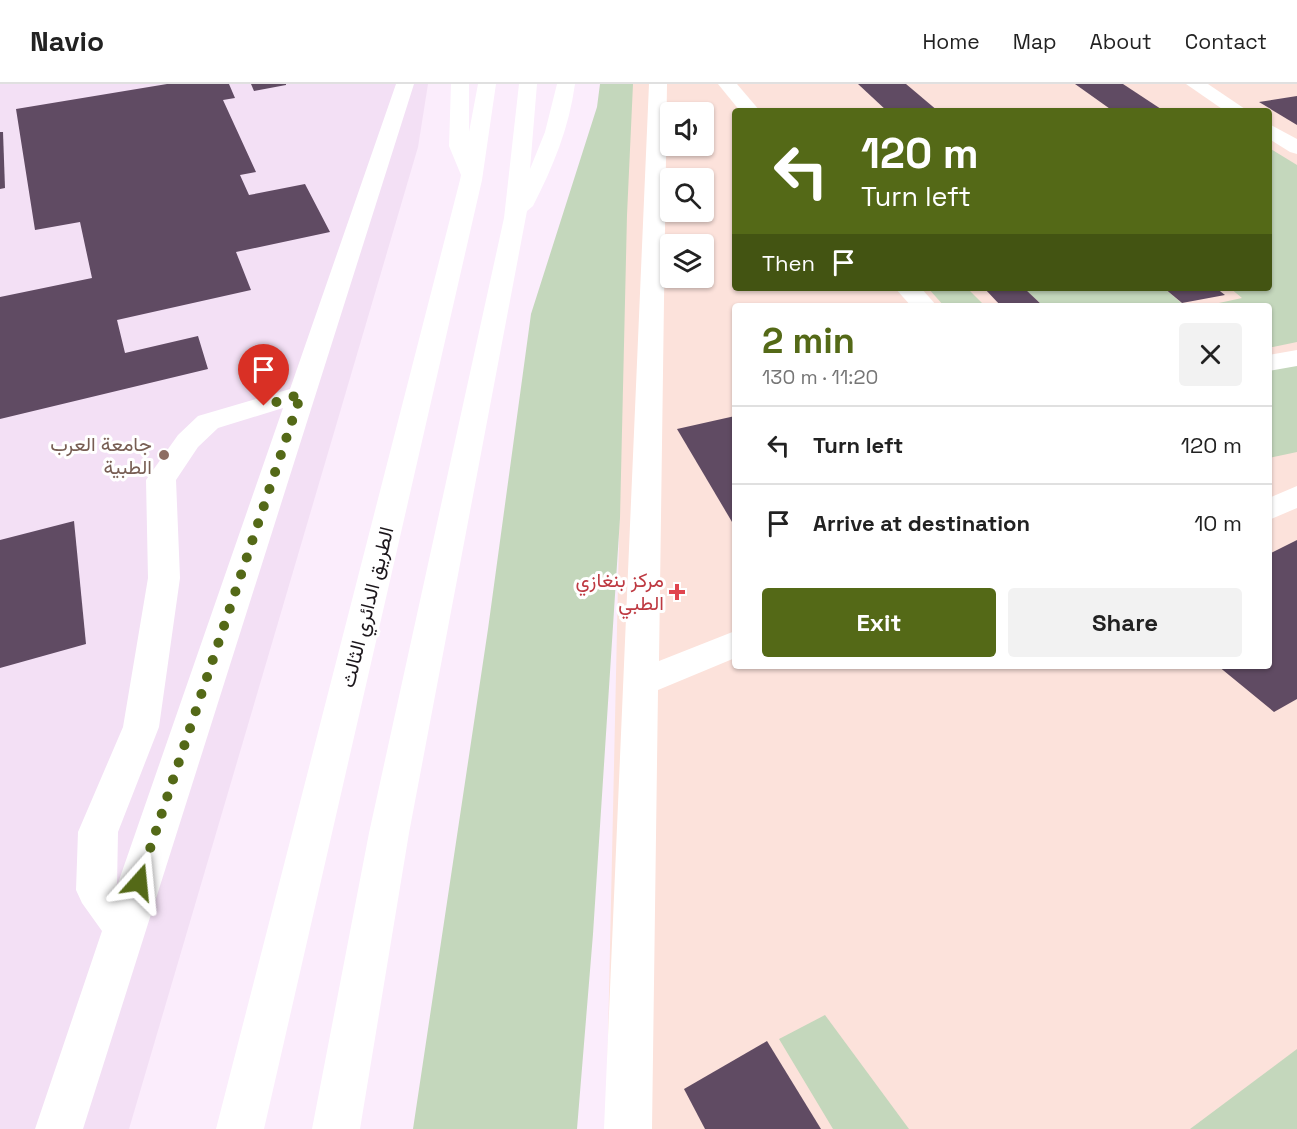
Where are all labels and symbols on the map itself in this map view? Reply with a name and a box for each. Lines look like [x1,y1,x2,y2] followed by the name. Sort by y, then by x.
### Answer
[238,344,289,406] pin
[50,431,152,480] place label: جامعة العرب الطبية
[157,448,171,462] marker: جامعة العرب الطبية
[334,524,403,691] street label: الطريق الدائري الثالث
[575,567,664,620] place label: مركز بنغازي الطبي
[668,583,686,601] marker: مركز بنغازي الطبي
[107,850,171,914] position arrow

